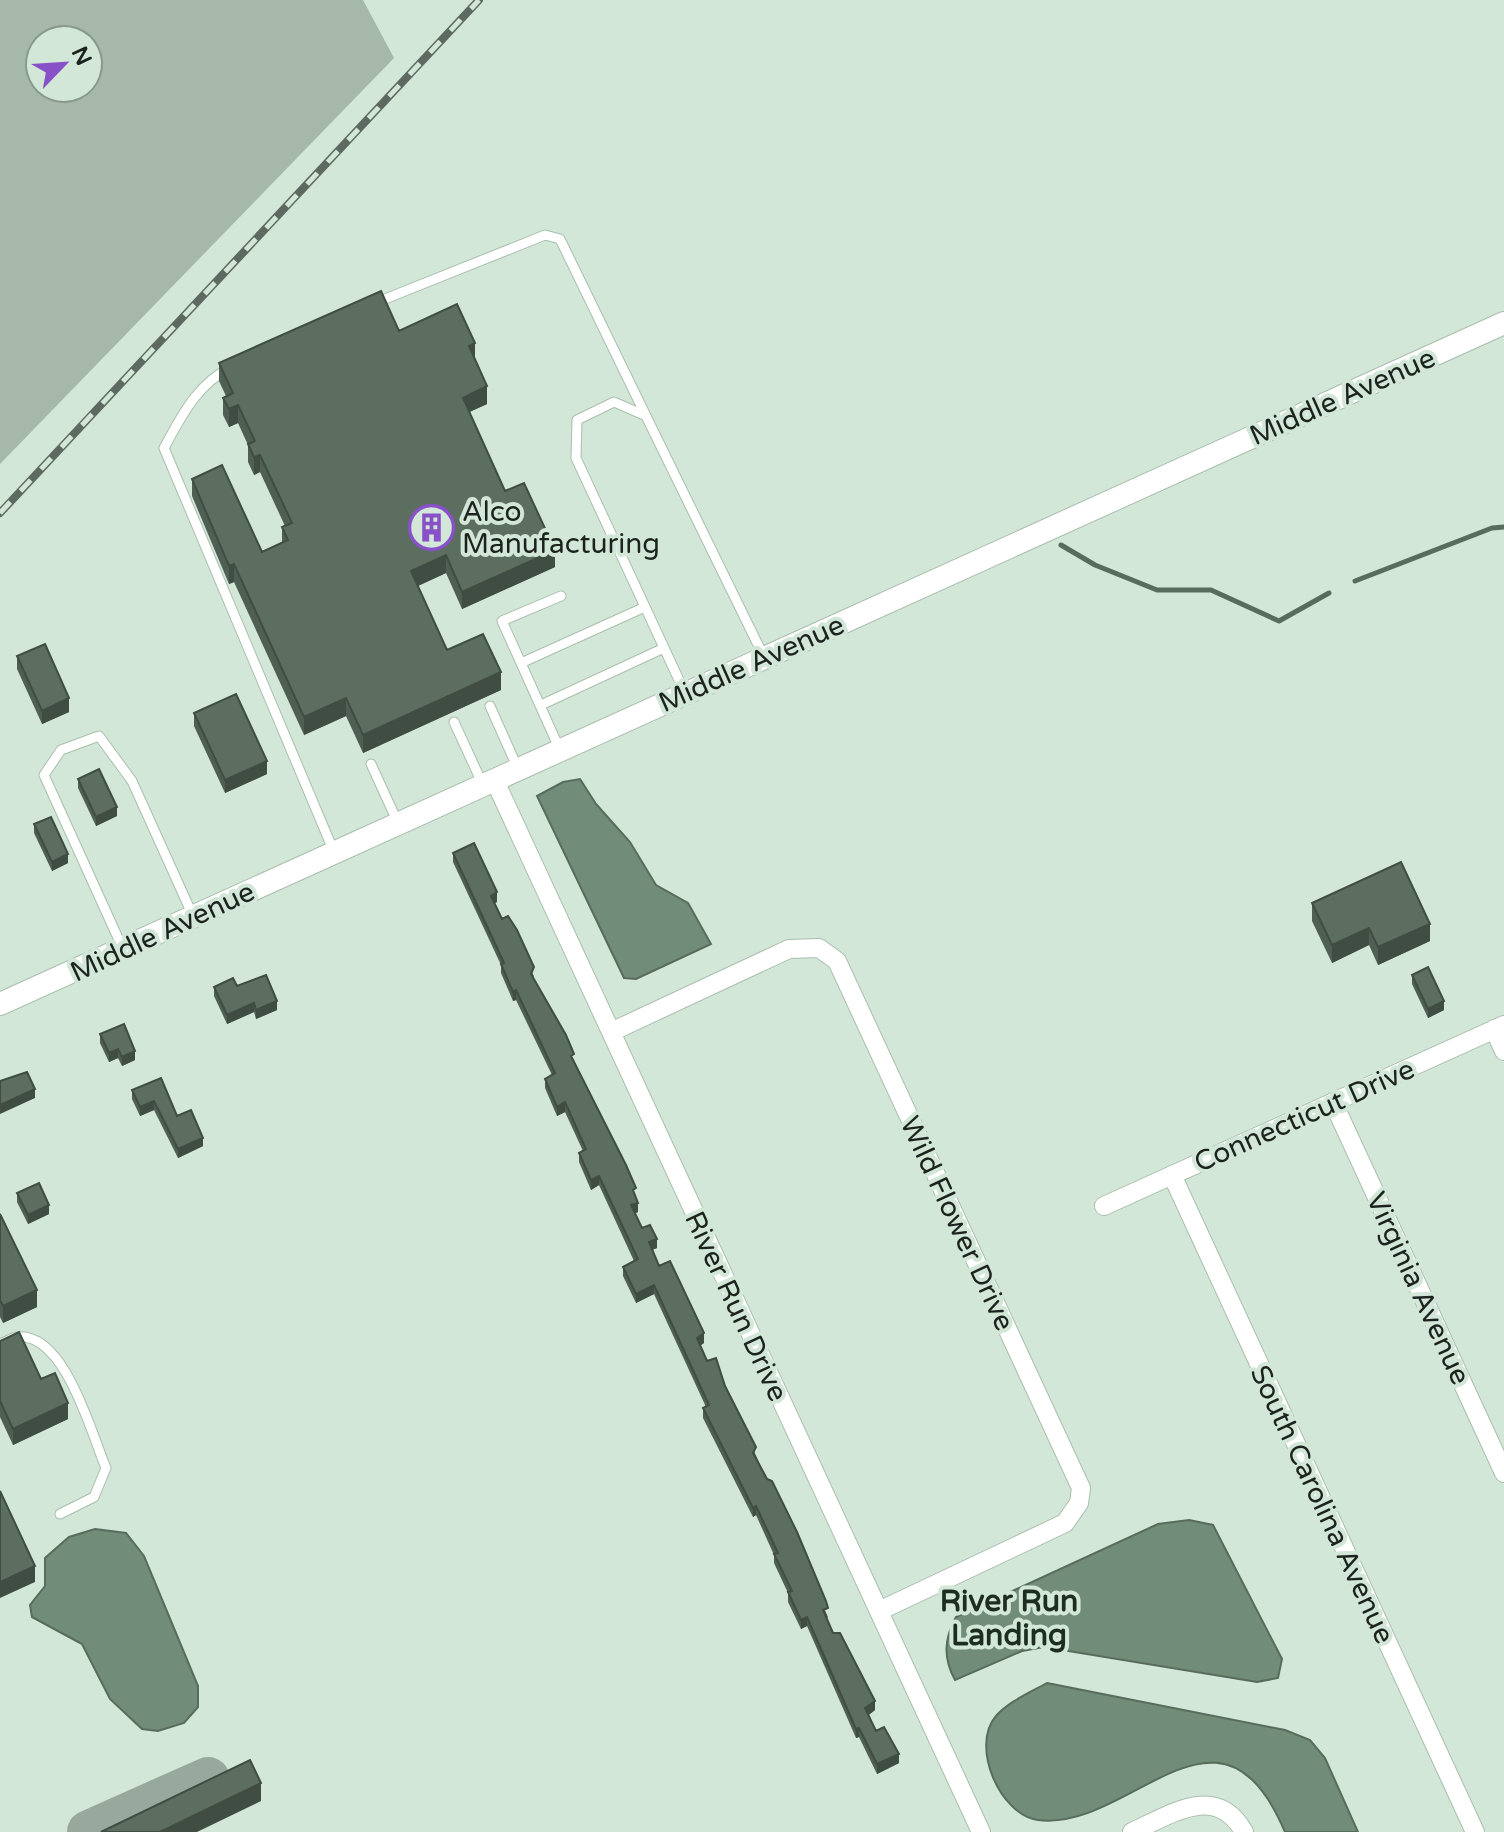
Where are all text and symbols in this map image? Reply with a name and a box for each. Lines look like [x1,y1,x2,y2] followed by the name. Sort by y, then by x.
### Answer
[24,24,104,104] north arrow
[66,42,97,69] text: N
[1244,341,1440,453] street label: Middle Avenue
[462,495,660,561] place label: Alco Manufacturing
[407,503,455,551] building icon: Alco Manufacturing
[653,608,849,720] street label: Middle Avenue
[65,874,260,989] street label: Middle Avenue
[1189,1052,1420,1180] street label: Connecticut Drive
[893,1111,1022,1336] street label: Wild Flower Drive
[1359,1187,1478,1390] street label: Virginia Avenue
[677,1206,795,1407] street label: River Run Drive
[1243,1360,1402,1649] street label: South Carolina Avenue
[940,1583,1078,1654] district label: River Run Landing

